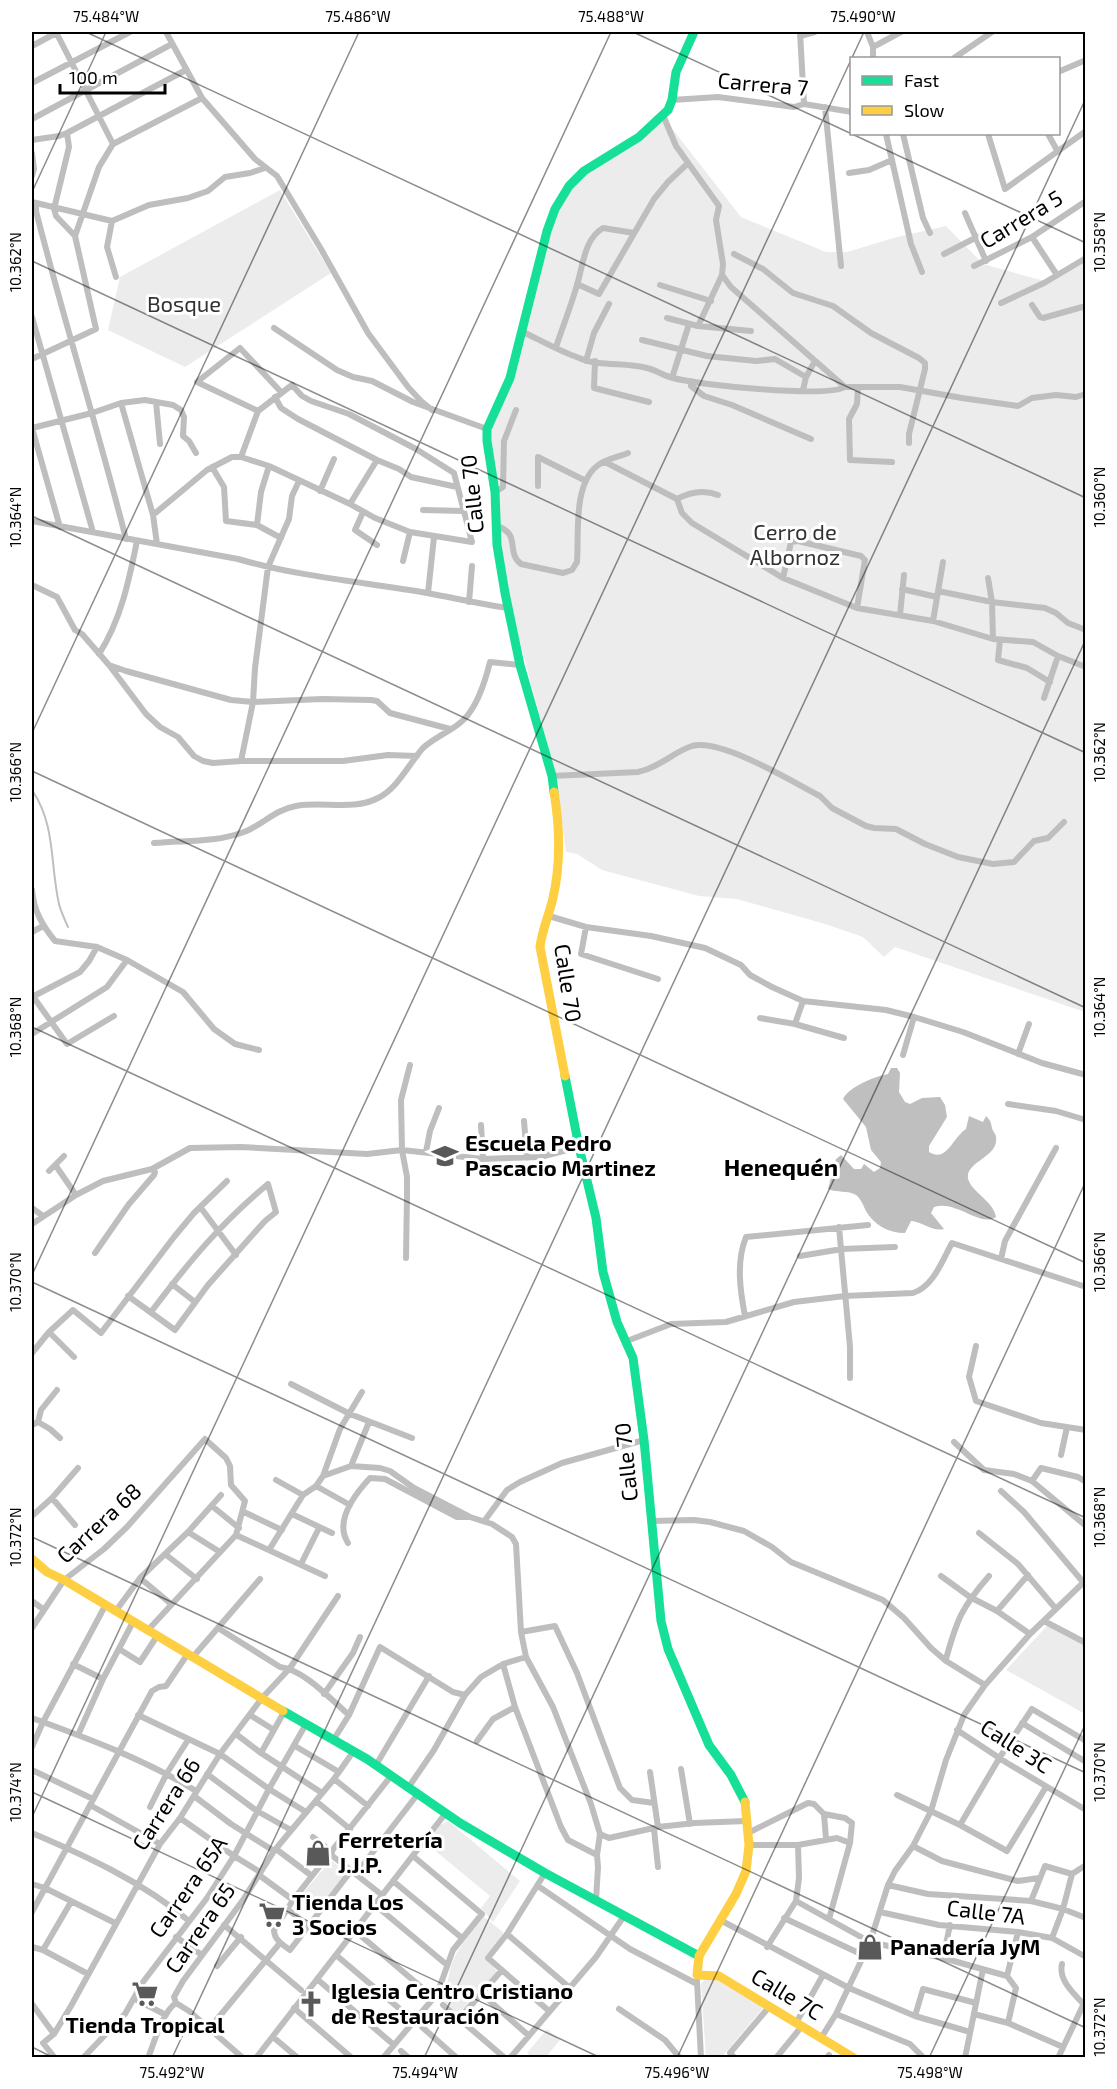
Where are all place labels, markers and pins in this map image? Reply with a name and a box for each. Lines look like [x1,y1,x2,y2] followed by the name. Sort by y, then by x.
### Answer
[465,1129,656,1180] place label: Escuela Pedro Pascacio Martinez
[430,1141,460,1171] school or university icon: Escuela Pedro Pascacio Martinez
[338,1826,443,1877] place label: Ferretería J.J.P.
[303,1838,333,1868] shop icon: Ferretería J.J.P.
[292,1888,404,1939] place label: Tienda Los 3 Socios
[257,1900,287,1930] supermarket icon: Tienda Los 3 Socios
[855,1932,885,1962] shop icon: Panadería JyM
[890,1933,1040,1960] place label: Panadería JyM
[331,1977,573,2028] place label: Iglesia Centro Cristiano de Restauración
[130,1979,160,2009] supermarket icon: Tienda Tropical
[296,1989,326,2019] church icon: Iglesia Centro Cristiano de Restauración
[66,2011,225,2037] place label: Tienda Tropical

